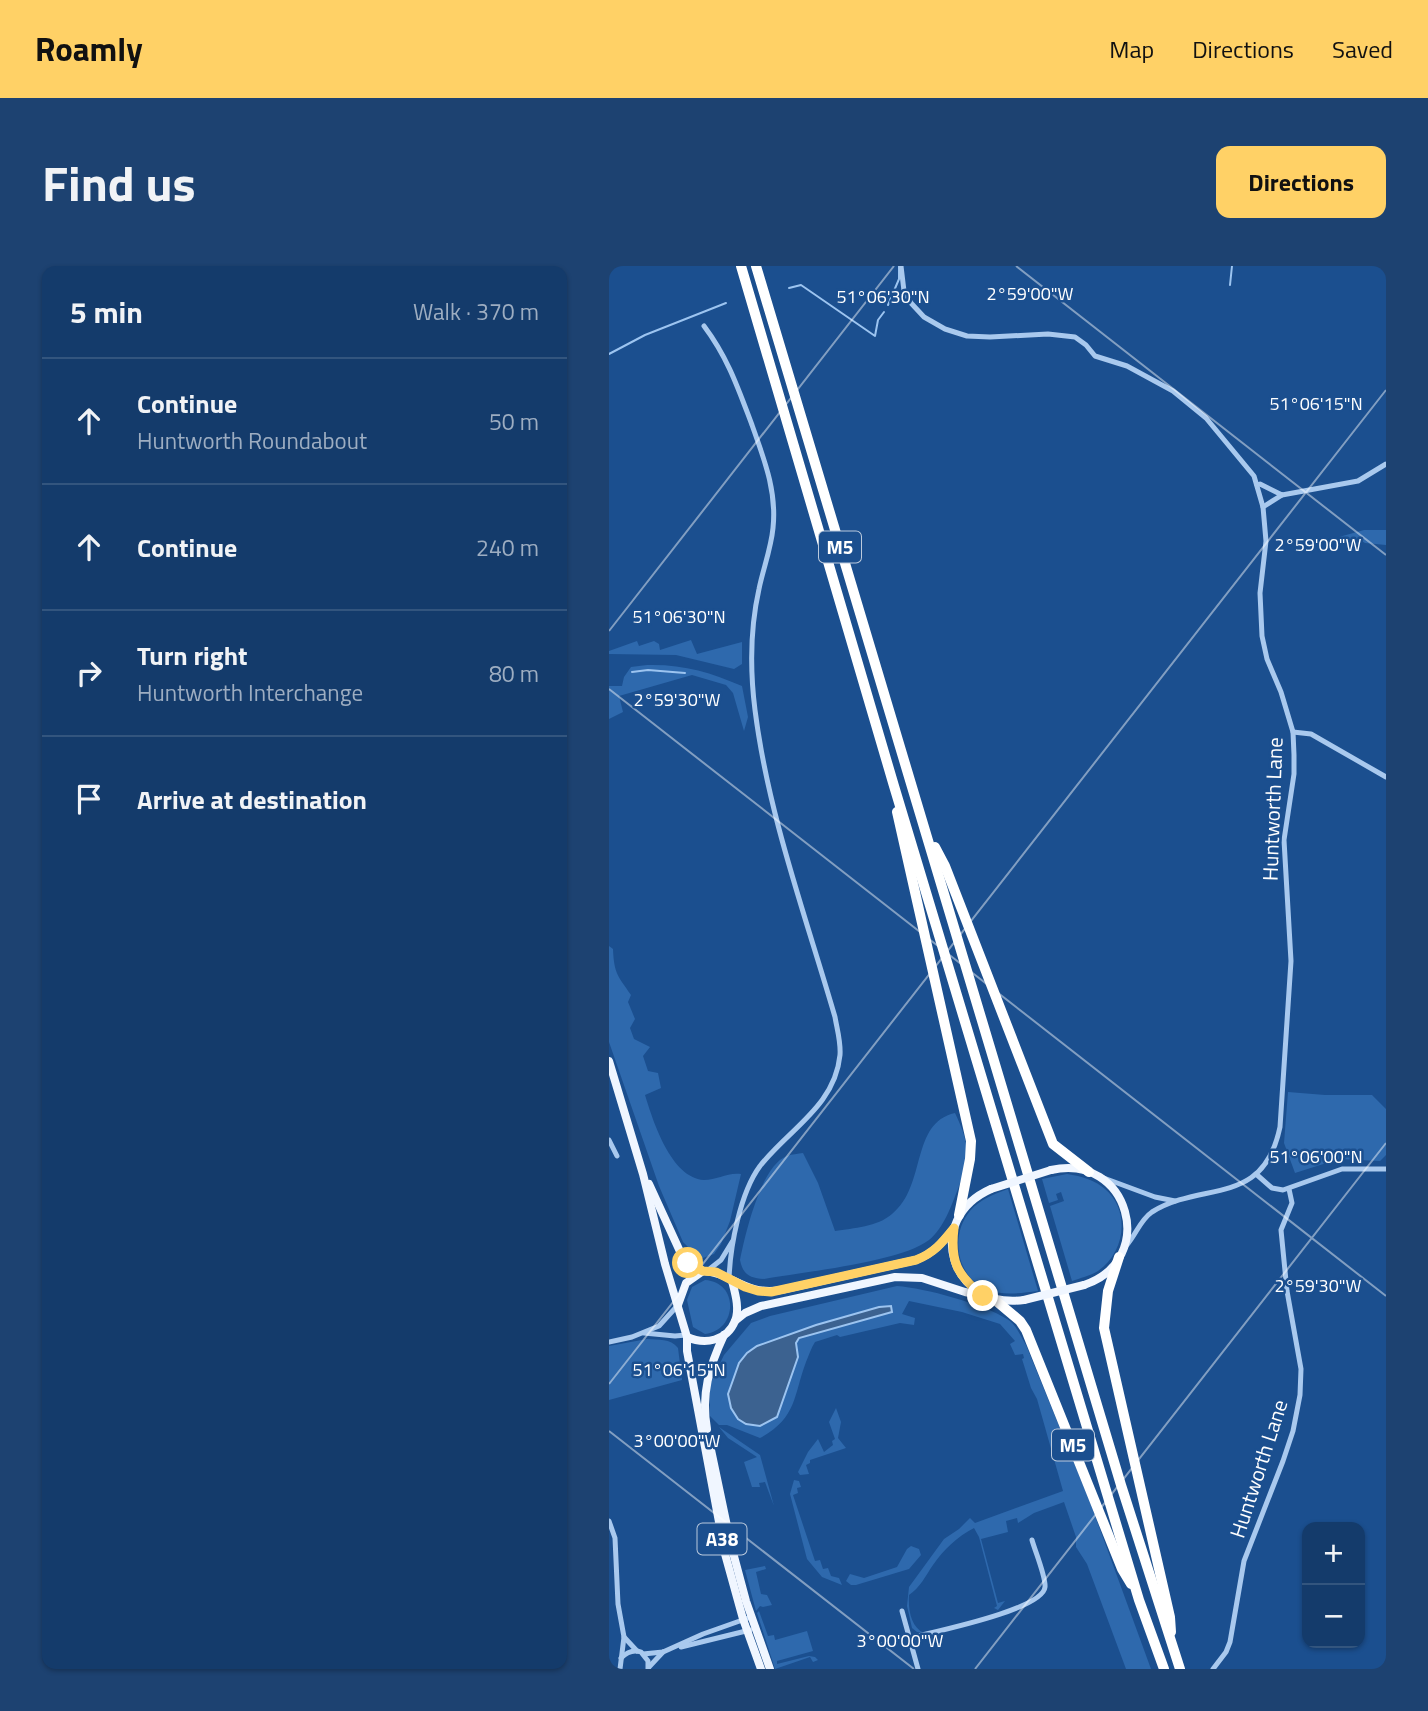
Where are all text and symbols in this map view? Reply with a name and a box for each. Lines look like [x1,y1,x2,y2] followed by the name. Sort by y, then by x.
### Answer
[35,24,143,74] text: Roamly
[1109,31,1154,67] text: Map
[1192,31,1294,67] text: Directions
[1332,31,1393,67] text: Saved
[42,145,196,220] text: Find us
[1216,146,1386,218] button: Directions
[987,280,1073,307] text: 2°59'00"W
[836,283,930,310] text: 51°06'30"N
[70,289,143,335] text: 5 min
[413,294,539,329] text: Walk · 370 m
[137,384,237,423] text: Continue
[1269,390,1363,417] text: 51°06'15"N
[70,402,108,440] icon: ahead
[489,404,539,439] text: 50 m
[137,423,367,458] text: Huntworth Roundabout
[70,528,108,566] icon: ahead
[137,528,237,567] text: Continue
[476,530,539,565] text: 240 m
[1275,531,1361,558] text: 2°59'00"W
[819,532,861,562] road number: M5
[632,603,726,630] text: 51°06'30"N
[137,636,248,675] text: Turn right
[70,654,108,692] icon: right
[489,656,539,691] text: 80 m
[137,675,363,710] text: Huntworth Interchange
[634,686,720,713] text: 2°59'30"W
[1253,736,1291,881] street label: Huntworth Lane
[70,780,108,818] icon: arrive
[137,780,367,819] text: Arrive at destination
[1269,1143,1363,1170] text: 51°06'00"N
[672,1247,703,1278] route start
[1275,1272,1361,1299] text: 2°59'30"W
[967,1280,998,1311] route end
[632,1356,726,1383] text: 51°06'15"N
[1221,1395,1296,1542] street label: Huntworth Lane
[634,1427,720,1454] text: 3°00'00"W
[1052,1429,1094,1460] road number: M5
[1302,1522,1365,1648] map controls
[1302,1522,1365,1585] button: +
[697,1524,747,1554] road number: A38
[1302,1585,1365,1648] button: −
[857,1627,943,1654] text: 3°00'00"W

